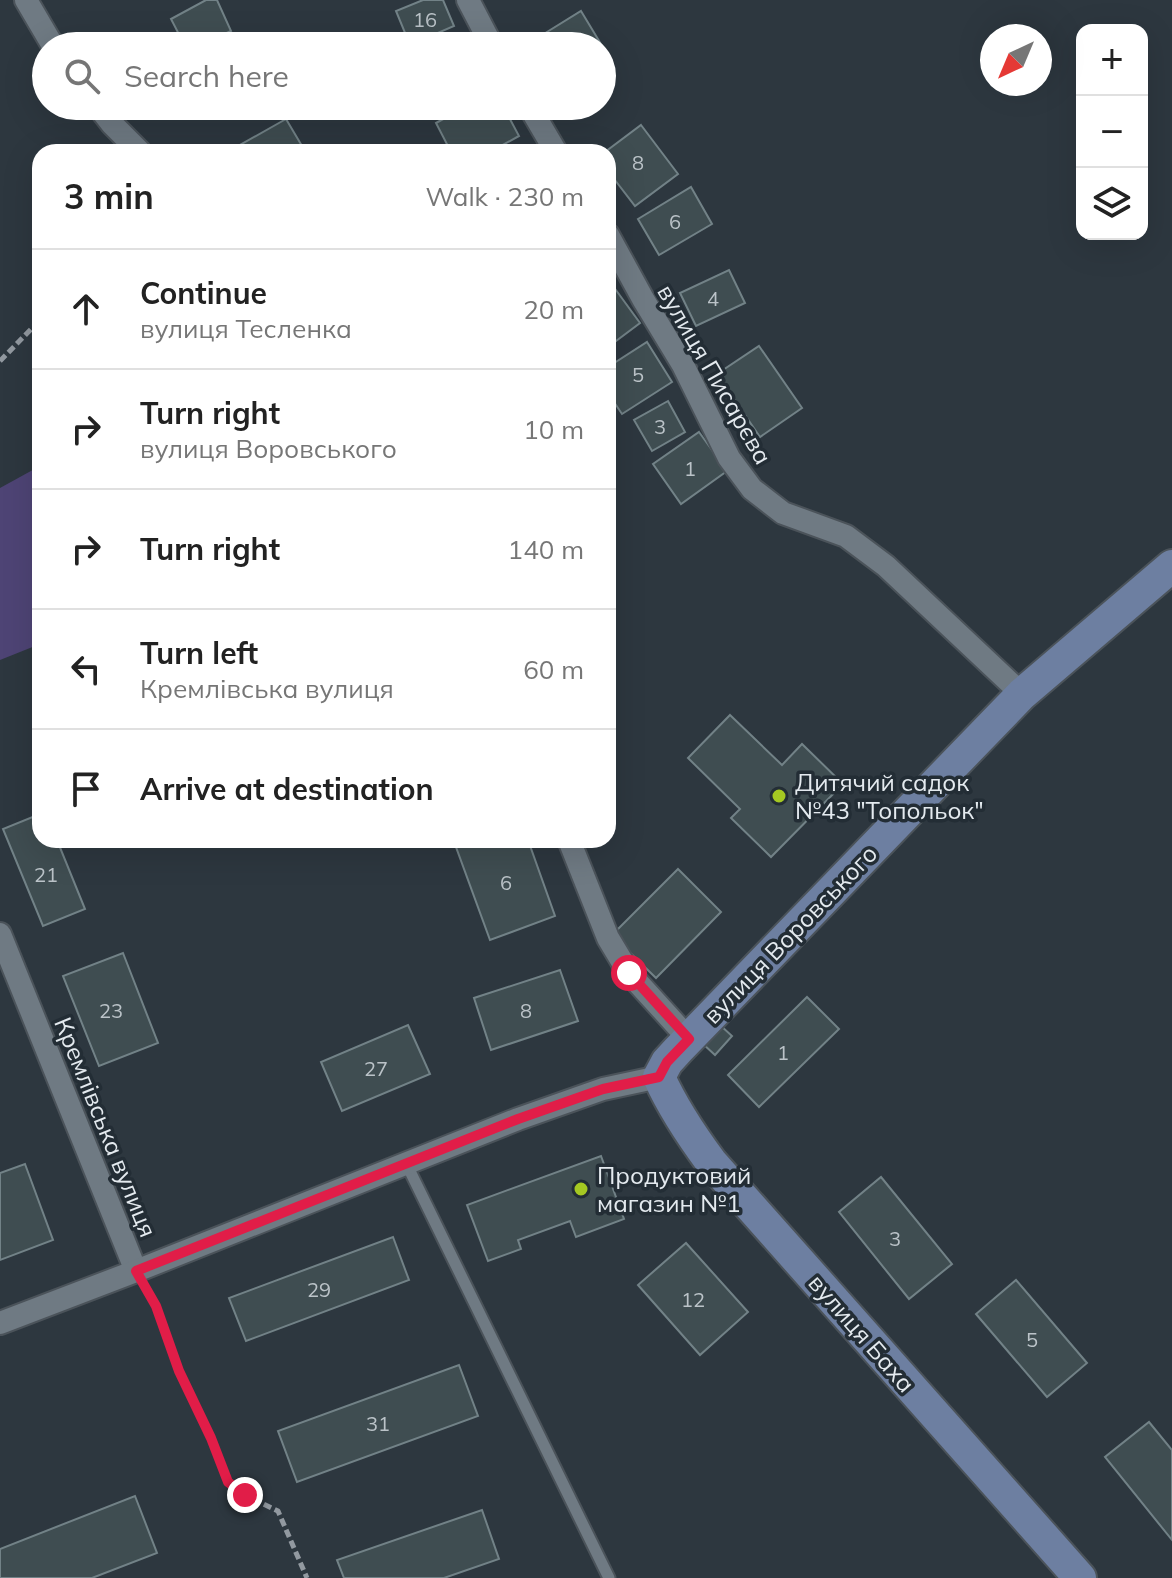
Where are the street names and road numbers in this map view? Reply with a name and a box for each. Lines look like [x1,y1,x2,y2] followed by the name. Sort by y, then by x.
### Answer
[651,279,779,469] street label: вулиця Писарєва
[697,838,883,1030] street label: вулиця Воровського
[48,1013,164,1241] street label: Кремлівська вулиця
[803,1268,921,1398] street label: вулиця Баха

